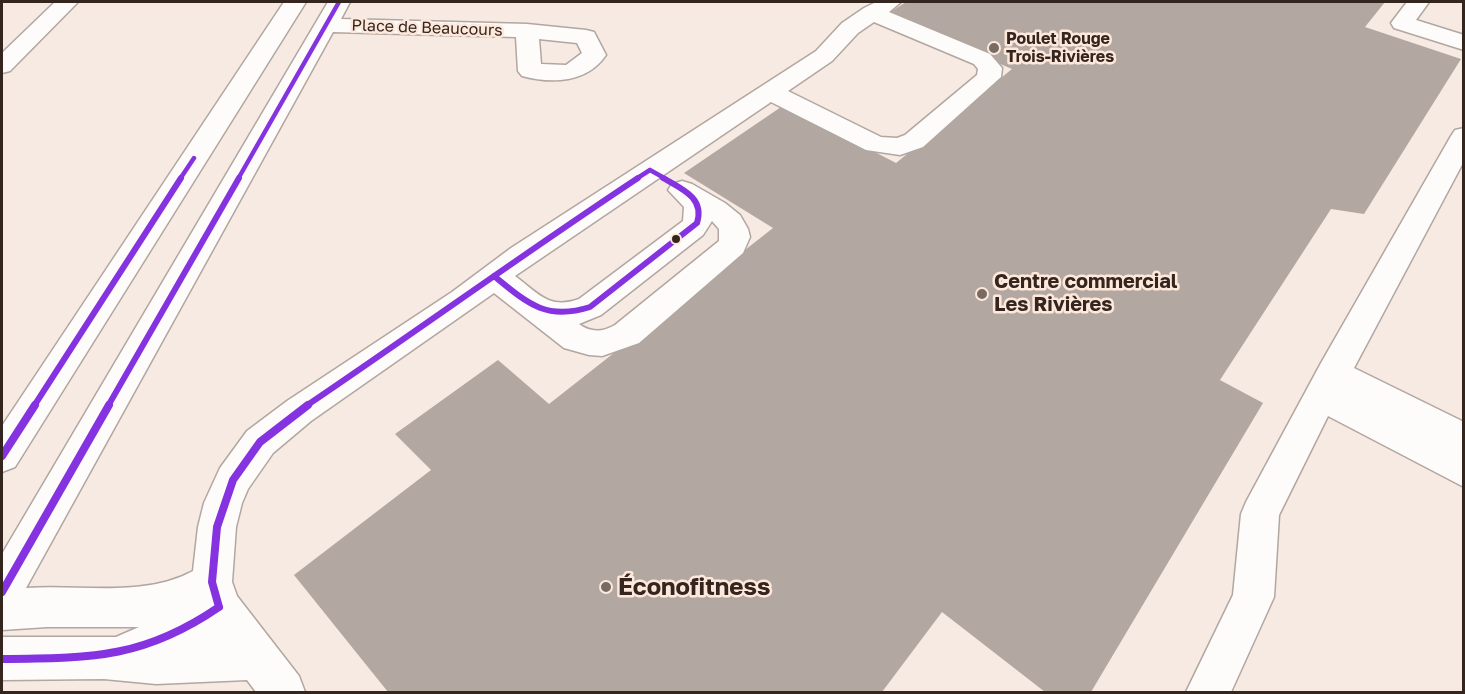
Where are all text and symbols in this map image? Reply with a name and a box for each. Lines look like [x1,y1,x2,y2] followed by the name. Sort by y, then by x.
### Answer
[351,16,503,40] street label: Place de Beaucours
[1006,29,1114,67] place label: Poulet Rouge Trois-Rivières
[987,41,1001,55] marker: Poulet Rouge Trois-Rivières
[670,233,682,245] unlabelled marker
[994,270,1177,317] place label: Centre commercial Les Rivières
[975,287,989,301] marker: Centre commercial Les Rivières
[618,573,770,601] place label: Éconofitness
[599,580,613,594] marker: Éconofitness

